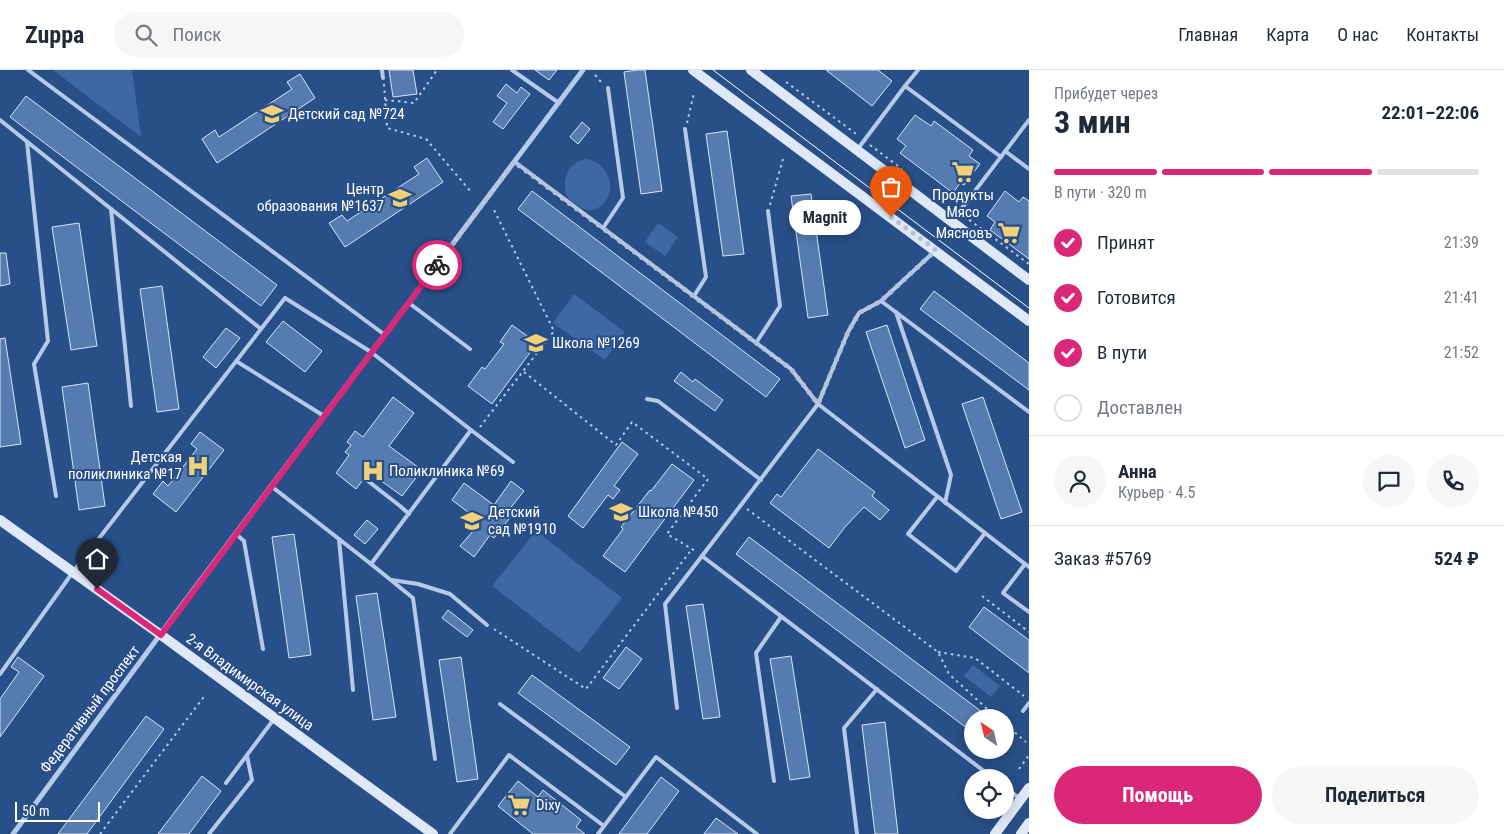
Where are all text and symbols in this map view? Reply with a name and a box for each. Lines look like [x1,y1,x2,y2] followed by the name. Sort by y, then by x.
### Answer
[114,12,464,57] search box
[25,21,84,49] text: Zuppa
[132,21,160,49] icon: search
[172,23,221,46] text: Поиск
[1178,24,1238,45] text: Главная
[1266,24,1309,45] text: Карта
[1337,24,1378,45] text: О нас
[1406,24,1479,45] text: Контакты
[1054,84,1158,103] text: Прибудет через
[259,101,285,127] school or university icon: Детский сад №724
[1381,101,1479,124] text: 22:01–22:06
[1054,103,1131,141] text: 3 мин
[288,105,405,123] place label: Детский сад №724
[950,159,976,185] supermarket icon: Продукты Мясо
[870,166,912,217] pin
[877,173,905,201] icon: bag
[257,180,384,215] place label: Центр образования №1637
[1054,183,1147,202] text: В пути · 320 m
[387,185,413,211] school or university icon: Центр образования №1637
[932,186,994,221] place label: Продукты Мясо
[788,200,861,234] callout: Magnit
[803,208,847,227] text: Magnit
[996,220,1022,246] supermarket icon: Мясновъ
[936,224,992,242] place label: Мясновъ
[1054,229,1082,257] icon: check
[1097,231,1155,254] text: Принят
[1444,233,1479,252] text: 21:39
[412,240,462,290] courier
[423,251,451,279] icon: bike
[1054,284,1082,312] icon: check
[1097,286,1176,309] text: Готовится
[1444,288,1479,307] text: 21:41
[523,330,549,356] school or university icon: Школа №1269
[552,334,640,352] place label: Школа №1269
[1054,339,1082,367] icon: check
[1097,341,1147,364] text: В пути
[1444,343,1479,362] text: 21:52
[1097,396,1183,419] text: Доставлен
[68,448,182,483] place label: Детская поликлиника №17
[185,453,211,479] hospital icon: Детская поликлиника №17
[1054,455,1106,507] button: person
[1363,455,1415,507] button: chat
[1427,455,1479,507] button: phone
[360,458,386,484] hospital icon: Поликлиника №69
[1118,460,1157,483] text: Анна
[389,462,505,480] place label: Поликлиника №69
[1118,483,1196,502] text: Курьер · 4.5
[608,499,634,525] school or university icon: Школа №450
[488,503,557,538] place label: Детский сад №1910
[638,503,718,521] place label: Школа №450
[459,508,485,534] school or university icon: Детский сад №1910
[76,538,118,589] pin
[83,545,111,573] icon: home
[1054,547,1152,570] text: Заказ #5769
[1434,547,1479,570] text: 524 ₽
[183,630,317,734] street label: 2-я Владимирская улица
[36,642,144,776] street label: Федеративный проспект
[964,709,1014,759] north arrow
[964,709,1014,819] map controls
[1054,766,1262,824] button: Помощь
[1272,766,1479,824] button: Поделиться
[964,769,1014,819] button: locate
[506,792,532,818] supermarket icon: Dixy
[536,796,561,814] place label: Dixy
[15,799,100,822] scale bar
[22,803,50,819] text: 50 m

